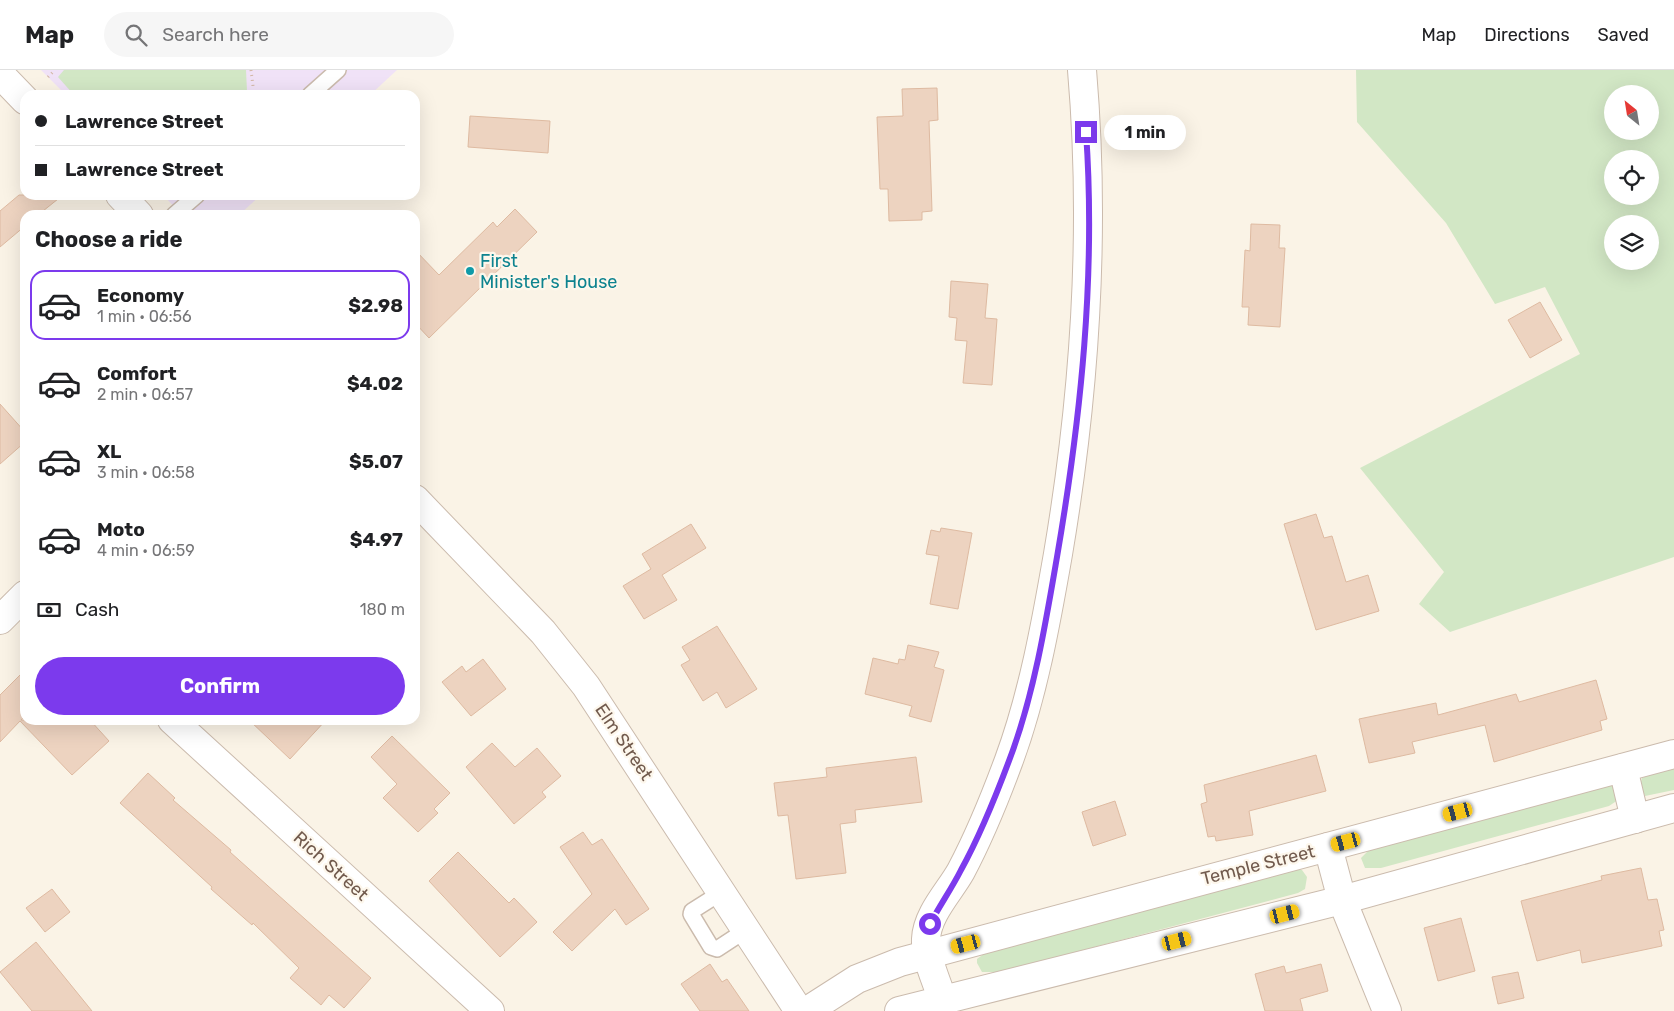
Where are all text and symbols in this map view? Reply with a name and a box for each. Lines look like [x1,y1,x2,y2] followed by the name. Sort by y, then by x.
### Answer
[104,12,454,57] search box
[25,21,74,49] text: Map
[122,21,150,49] icon: search
[162,23,269,46] text: Search here
[1421,24,1456,46] text: Map
[1484,24,1570,46] text: Directions
[1598,24,1649,46] text: Saved
[1604,85,1659,140] north arrow
[1604,85,1659,270] map controls
[65,110,223,133] text: Lawrence Street
[1104,114,1186,150] callout: 1 min
[1075,121,1097,143] route end
[1125,123,1165,142] text: 1 min
[1604,150,1659,205] button: locate
[65,158,223,181] text: Lawrence Street
[1604,215,1659,270] button: layers
[35,226,182,253] text: Choose a ride
[480,250,617,293] place label: First Minister's House
[464,265,476,277] marker: First Minister's House
[37,283,82,328] icon: car
[97,284,184,307] text: Economy
[348,294,403,317] text: $2.98
[97,307,192,326] text: 1 min · 06:56
[37,361,82,406] icon: car
[97,362,177,385] text: Comfort
[347,372,403,395] text: $4.02
[97,385,193,404] text: 2 min · 06:57
[37,439,82,484] icon: car
[97,440,121,463] text: XL
[349,450,403,473] text: $5.07
[97,463,195,482] text: 3 min · 06:58
[37,517,82,562] icon: car
[97,518,145,541] text: Moto
[350,528,403,551] text: $4.97
[97,541,195,560] text: 4 min · 06:59
[35,596,63,624] icon: cash
[75,598,119,621] text: Cash
[360,600,405,619] text: 180 m
[35,657,405,715] button: Confirm
[590,699,658,785] street label: Elm Street
[1441,801,1474,823] car
[289,827,373,905] street label: Rich Street
[1329,831,1362,853] car
[1199,840,1317,890] street label: Temple Street
[1268,903,1301,925] car
[919,913,941,935] route start
[1160,930,1193,952] car
[949,933,982,955] car

